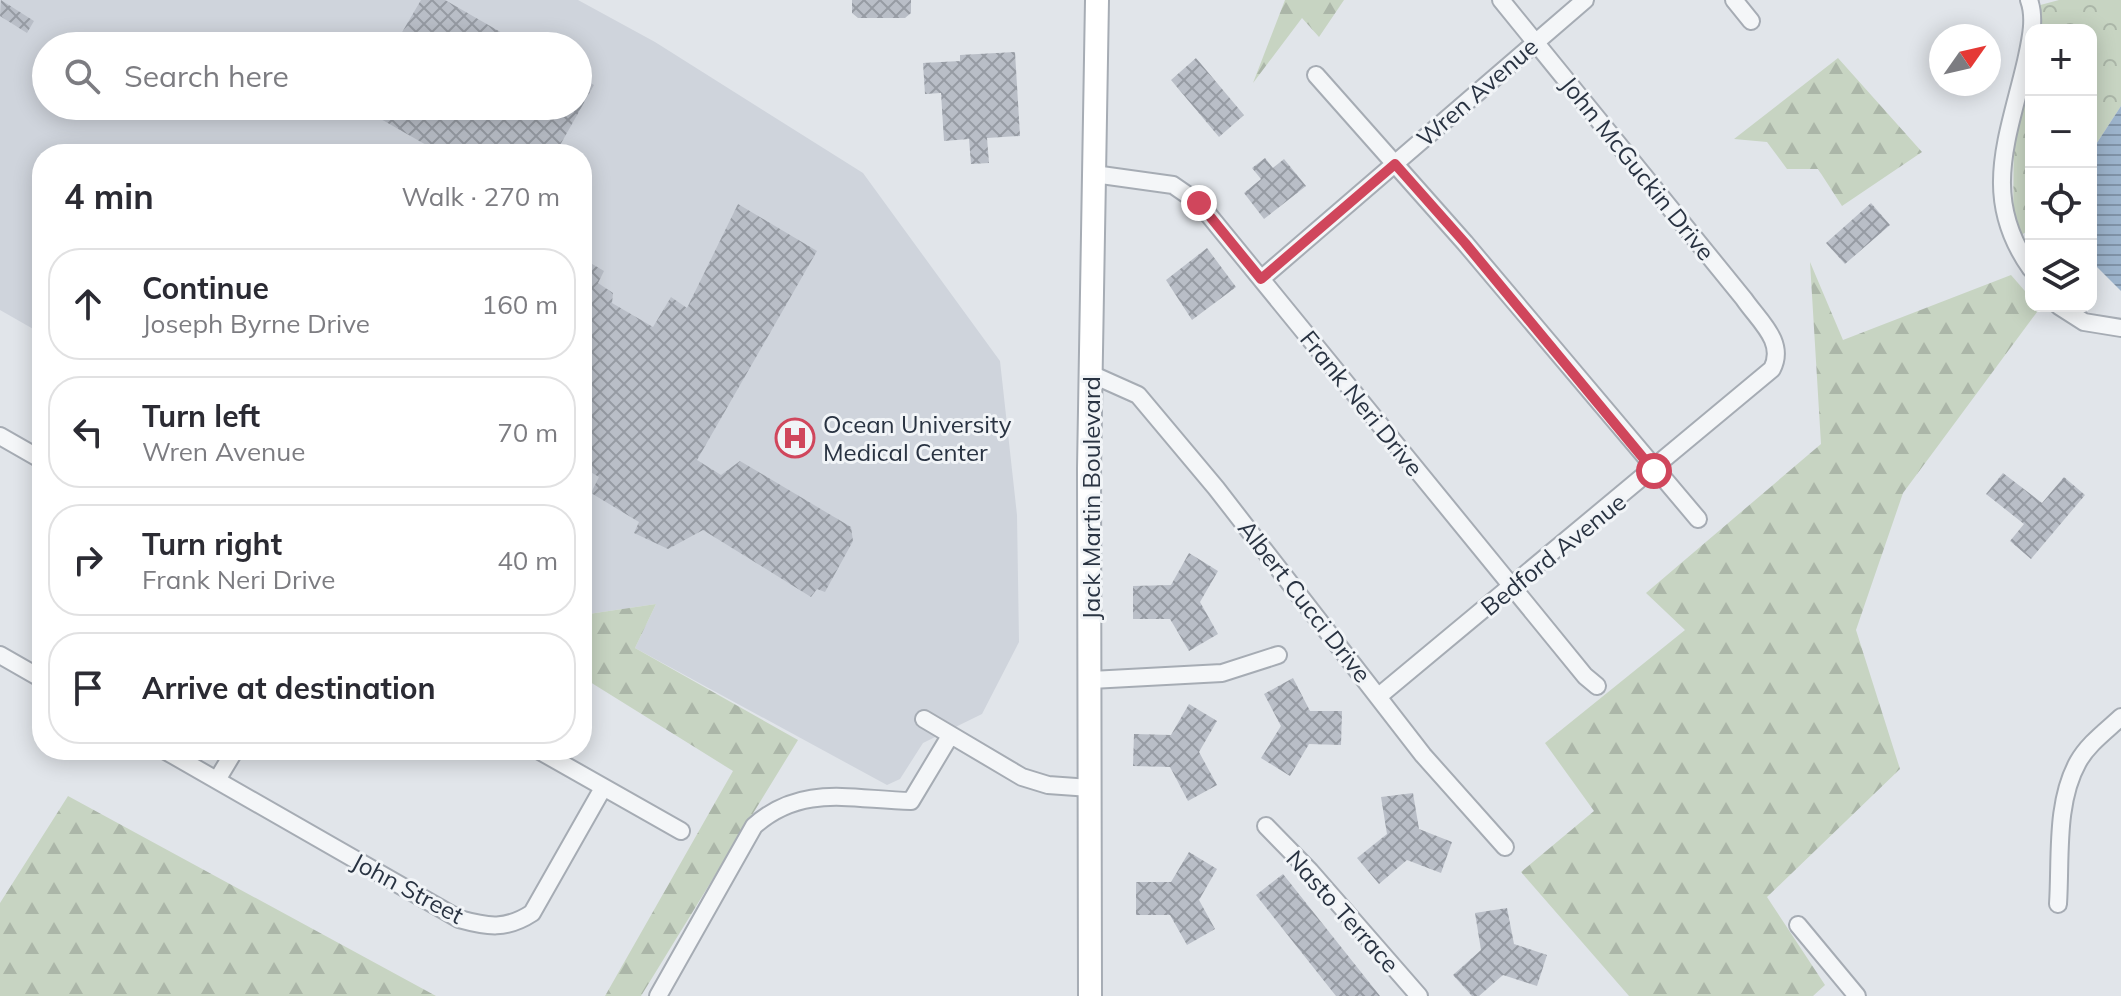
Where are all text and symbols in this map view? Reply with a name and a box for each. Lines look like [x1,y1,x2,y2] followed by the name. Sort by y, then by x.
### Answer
[1929,24,2001,96] north arrow
[2025,24,2097,312] map controls
[2025,24,2097,96] button: +
[1410,31,1544,153] street label: Wren Avenue
[32,32,592,120] search box
[60,54,104,98] icon: search
[124,57,289,95] text: Search here
[1555,70,1721,266] street label: John McGuckin Drive
[2025,96,2097,168] button: −
[2025,168,2097,240] button: locate
[64,175,154,218] text: 4 min
[401,180,560,213] text: Walk · 270 m
[1181,185,1217,221] route end
[2025,240,2097,312] button: layers
[142,269,269,307] text: Continue
[66,282,110,326] icon: ahead
[482,288,558,321] text: 160 m
[142,307,370,340] text: Joseph Byrne Drive
[1294,324,1430,482] street label: Frank Neri Drive
[1076,376,1106,620] street label: Jack Martin Boulevard
[142,397,260,435] text: Turn left
[823,409,1012,467] place label: Ocean University Medical Center
[66,410,110,454] icon: left
[497,416,558,449] text: 70 m
[774,417,816,459] hospital icon: Ocean University Medical Center
[142,435,305,468] text: Wren Avenue
[1636,453,1672,489] route start
[1474,486,1632,622] street label: Bedford Avenue
[1232,514,1378,688] street label: Albert Cucci Drive
[142,525,282,563] text: Turn right
[66,538,110,582] icon: right
[497,544,558,577] text: 40 m
[142,563,335,596] text: Frank Neri Drive
[66,666,110,710] icon: arrive
[142,669,436,707] text: Arrive at destination
[1280,844,1406,978] street label: Nasto Terrace
[347,846,469,930] street label: John Street

